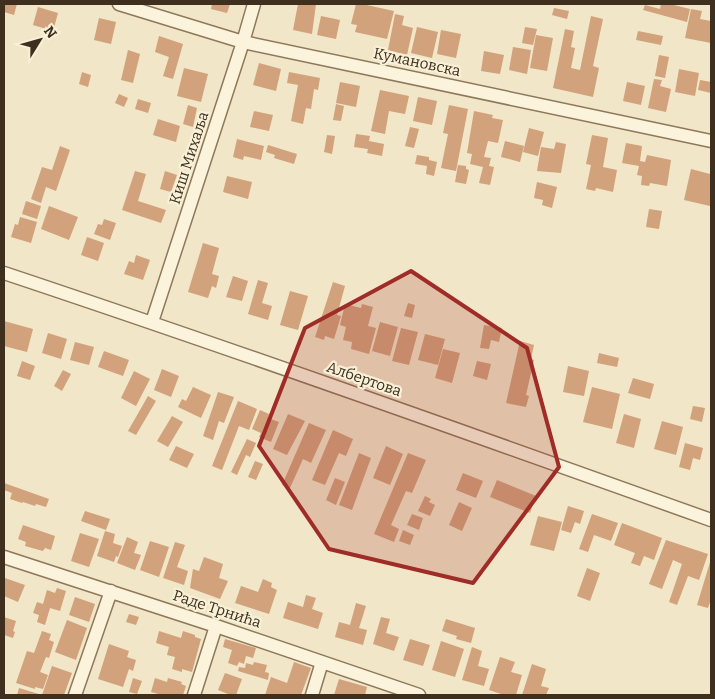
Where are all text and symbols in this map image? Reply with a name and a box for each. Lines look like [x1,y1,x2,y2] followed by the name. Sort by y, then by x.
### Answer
[15,15,65,65] north arrow
[40,23,60,42] text: N
[372,44,462,80] street label: Кумановска
[166,109,212,207] street label: Киш Михаља
[324,358,404,400] street label: Албертова
[171,586,263,632] street label: Раде Трнића

